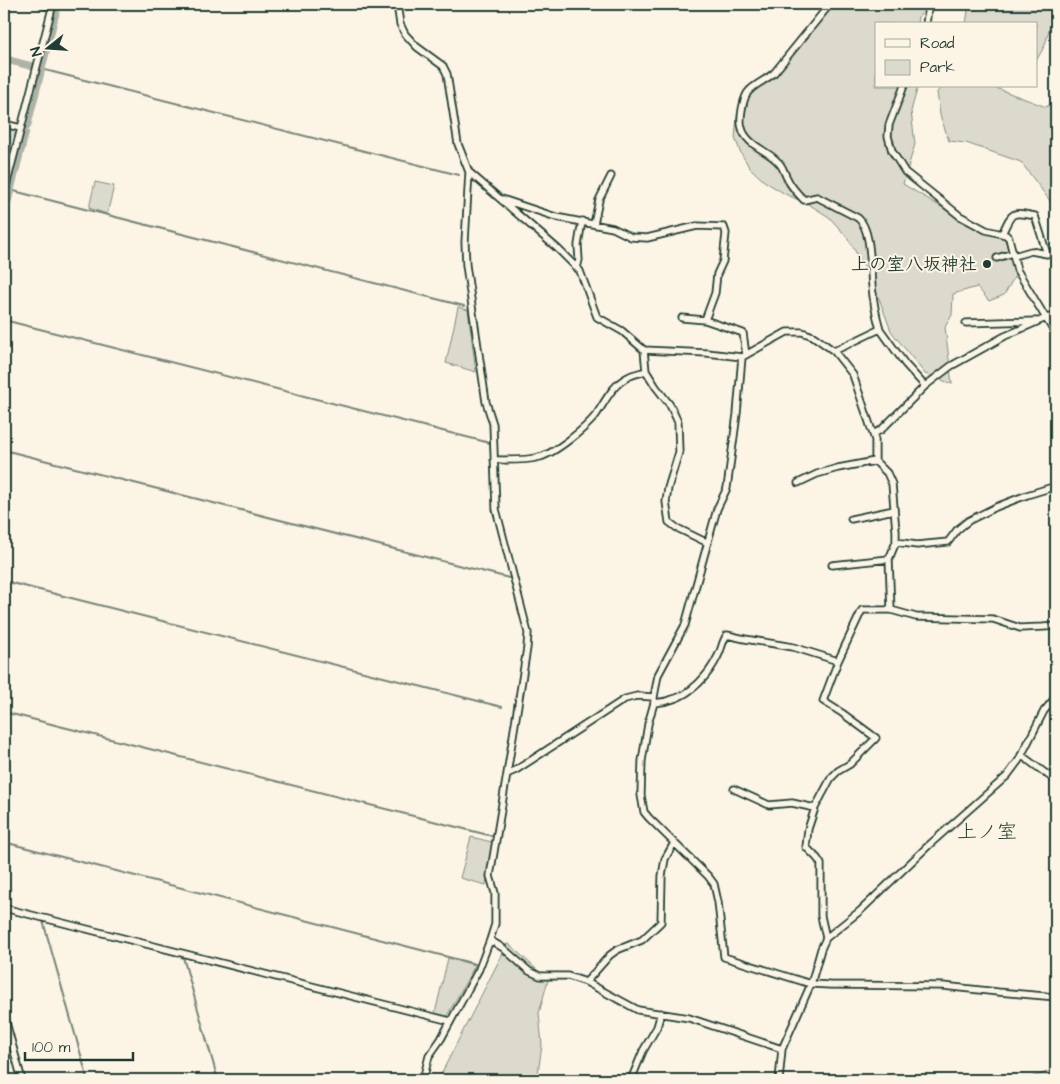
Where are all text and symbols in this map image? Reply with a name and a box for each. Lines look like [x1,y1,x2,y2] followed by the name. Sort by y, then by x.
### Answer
[22,22,72,72] north arrow
[875,22,1038,88] legend
[920,33,955,54] text: Road
[26,44,47,59] text: N
[920,57,955,78] text: Park
[851,252,977,277] place label: 上の室八坂神社
[981,258,993,270] marker: 上の室八坂神社
[957,818,1017,846] district label: 上ノ室
[25,1029,132,1061] scale bar
[32,1037,71,1058] text: 100 m

